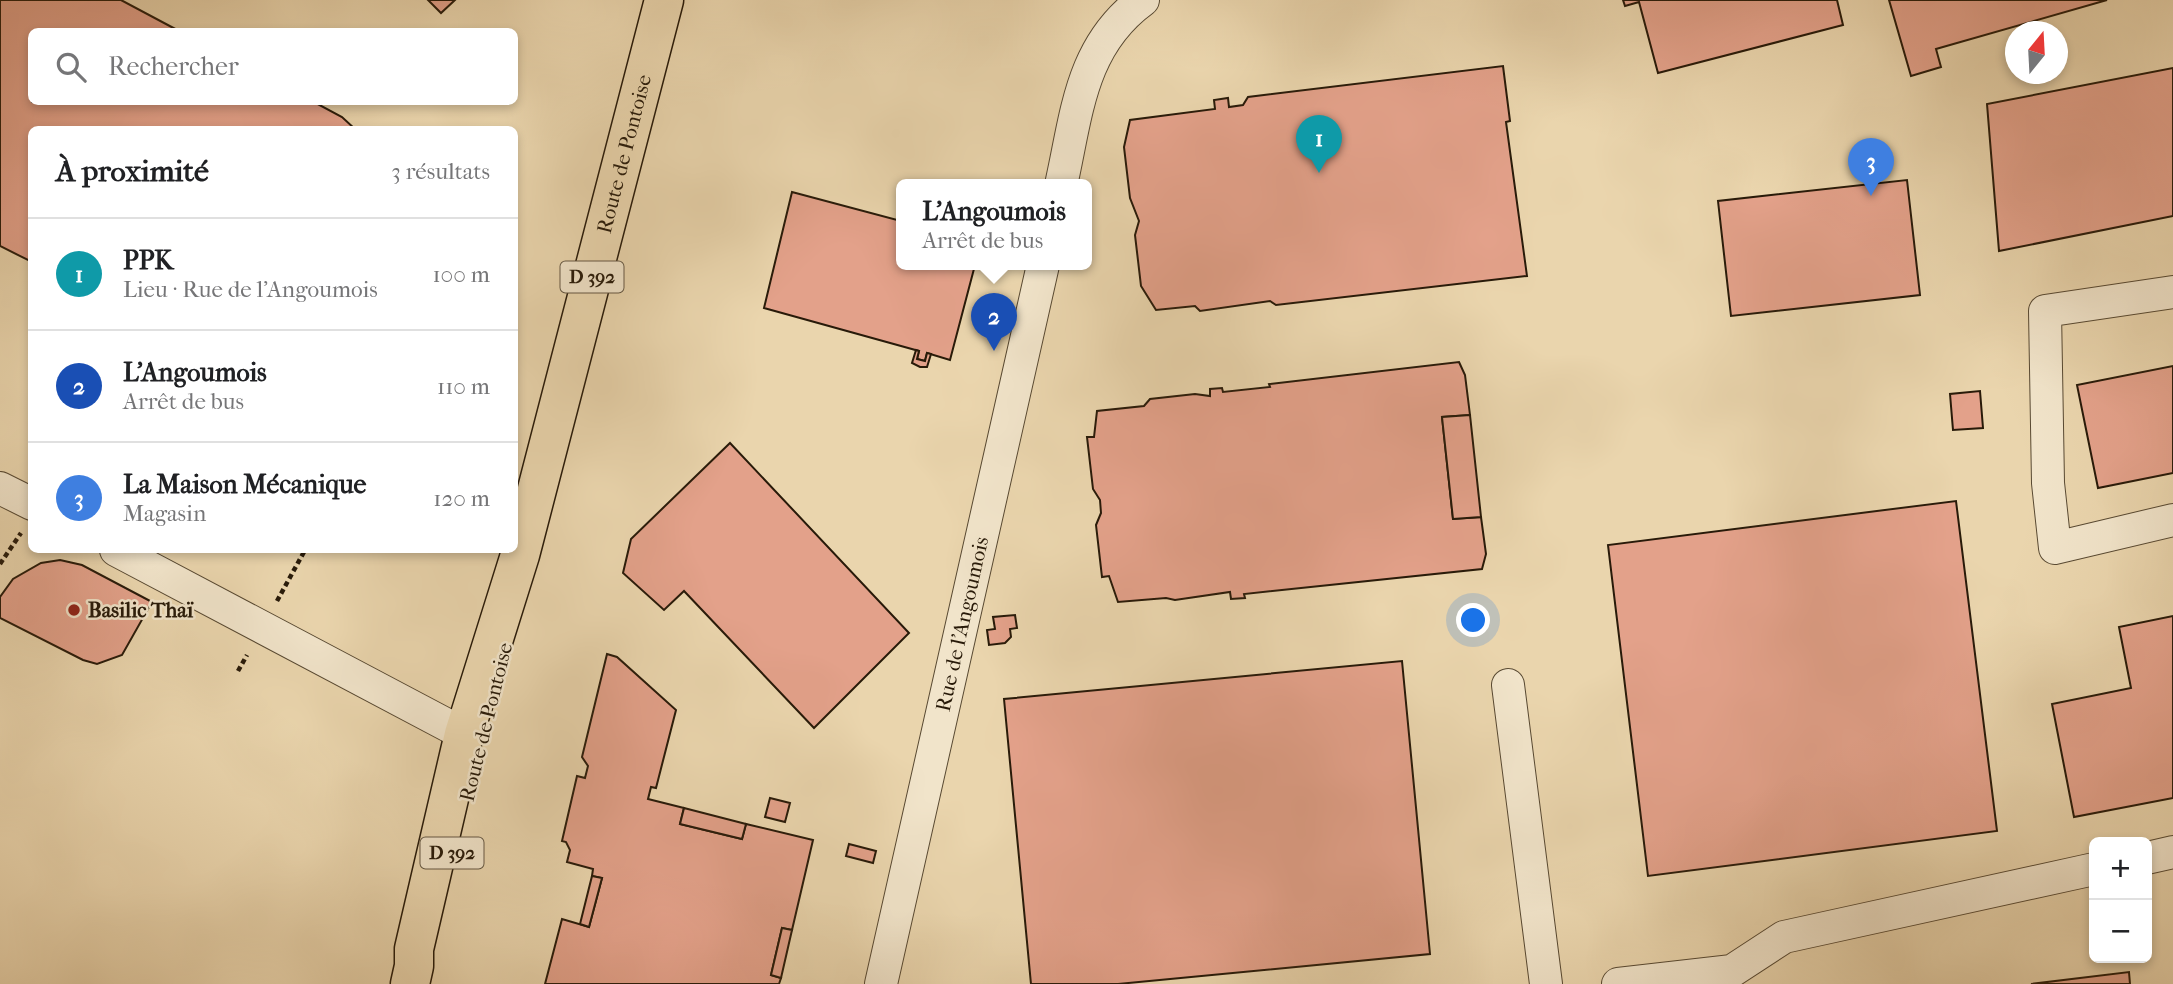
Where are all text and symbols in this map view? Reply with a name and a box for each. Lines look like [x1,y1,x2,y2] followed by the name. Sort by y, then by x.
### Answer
[2005,21,2068,84] north arrow
[28,28,518,105] search box
[52,48,90,86] icon: search
[108,51,239,82] text: Rechercher
[592,72,656,236] street label: Route de Pontoise
[1296,115,1342,173] pin: 1
[1848,138,1894,196] pin: 3
[56,154,209,189] text: À proximité
[391,158,490,185] text: 3 résultats
[896,179,1092,270] popup
[922,196,1066,227] text: L'Angoumois
[922,227,1043,254] text: Arrêt de bus
[123,245,173,276] text: PPK
[75,261,83,288] text: 1
[432,261,490,288] text: 100 m
[560,262,624,292] road number: D 392
[123,276,378,303] text: Lieu · Rue de l'Angoumois
[971,293,1017,351] pin: 2
[123,357,267,388] text: L'Angoumois
[73,373,85,400] text: 2
[437,373,490,400] text: 110 m
[123,388,244,415] text: Arrêt de bus
[123,469,366,500] text: La Maison Mécanique
[74,485,84,512] text: 3
[433,485,490,512] text: 120 m
[123,500,206,527] text: Magasin
[931,534,993,714] street label: Rue de l'Angoumois
[88,598,194,622] place label: Basilic Thaï
[66,602,82,618] marker: Basilic Thaï
[1456,603,1490,637] your location
[455,640,517,804] street label: Route de Pontoise
[2089,837,2152,963] map controls
[2089,837,2152,900] button: +
[420,838,484,868] road number: D 392
[2089,900,2152,963] button: −

